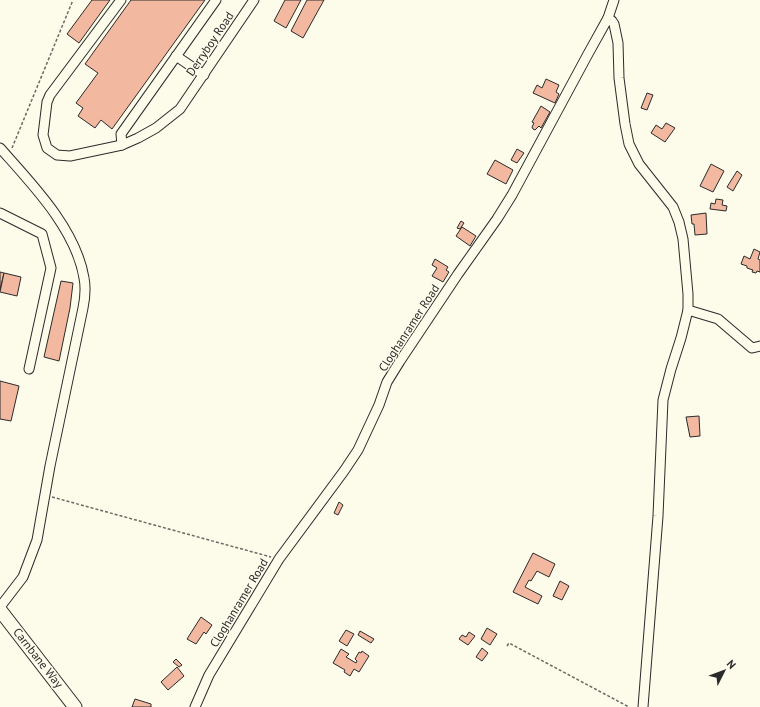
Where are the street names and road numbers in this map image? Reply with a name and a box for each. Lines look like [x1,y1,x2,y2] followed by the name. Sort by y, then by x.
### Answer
[183,9,237,79] street label: Derryboy Road
[375,281,442,374] street label: Cloghanramer Road
[206,556,271,650] street label: Cloghanramer Road
[10,625,67,691] street label: Carnbane Way

